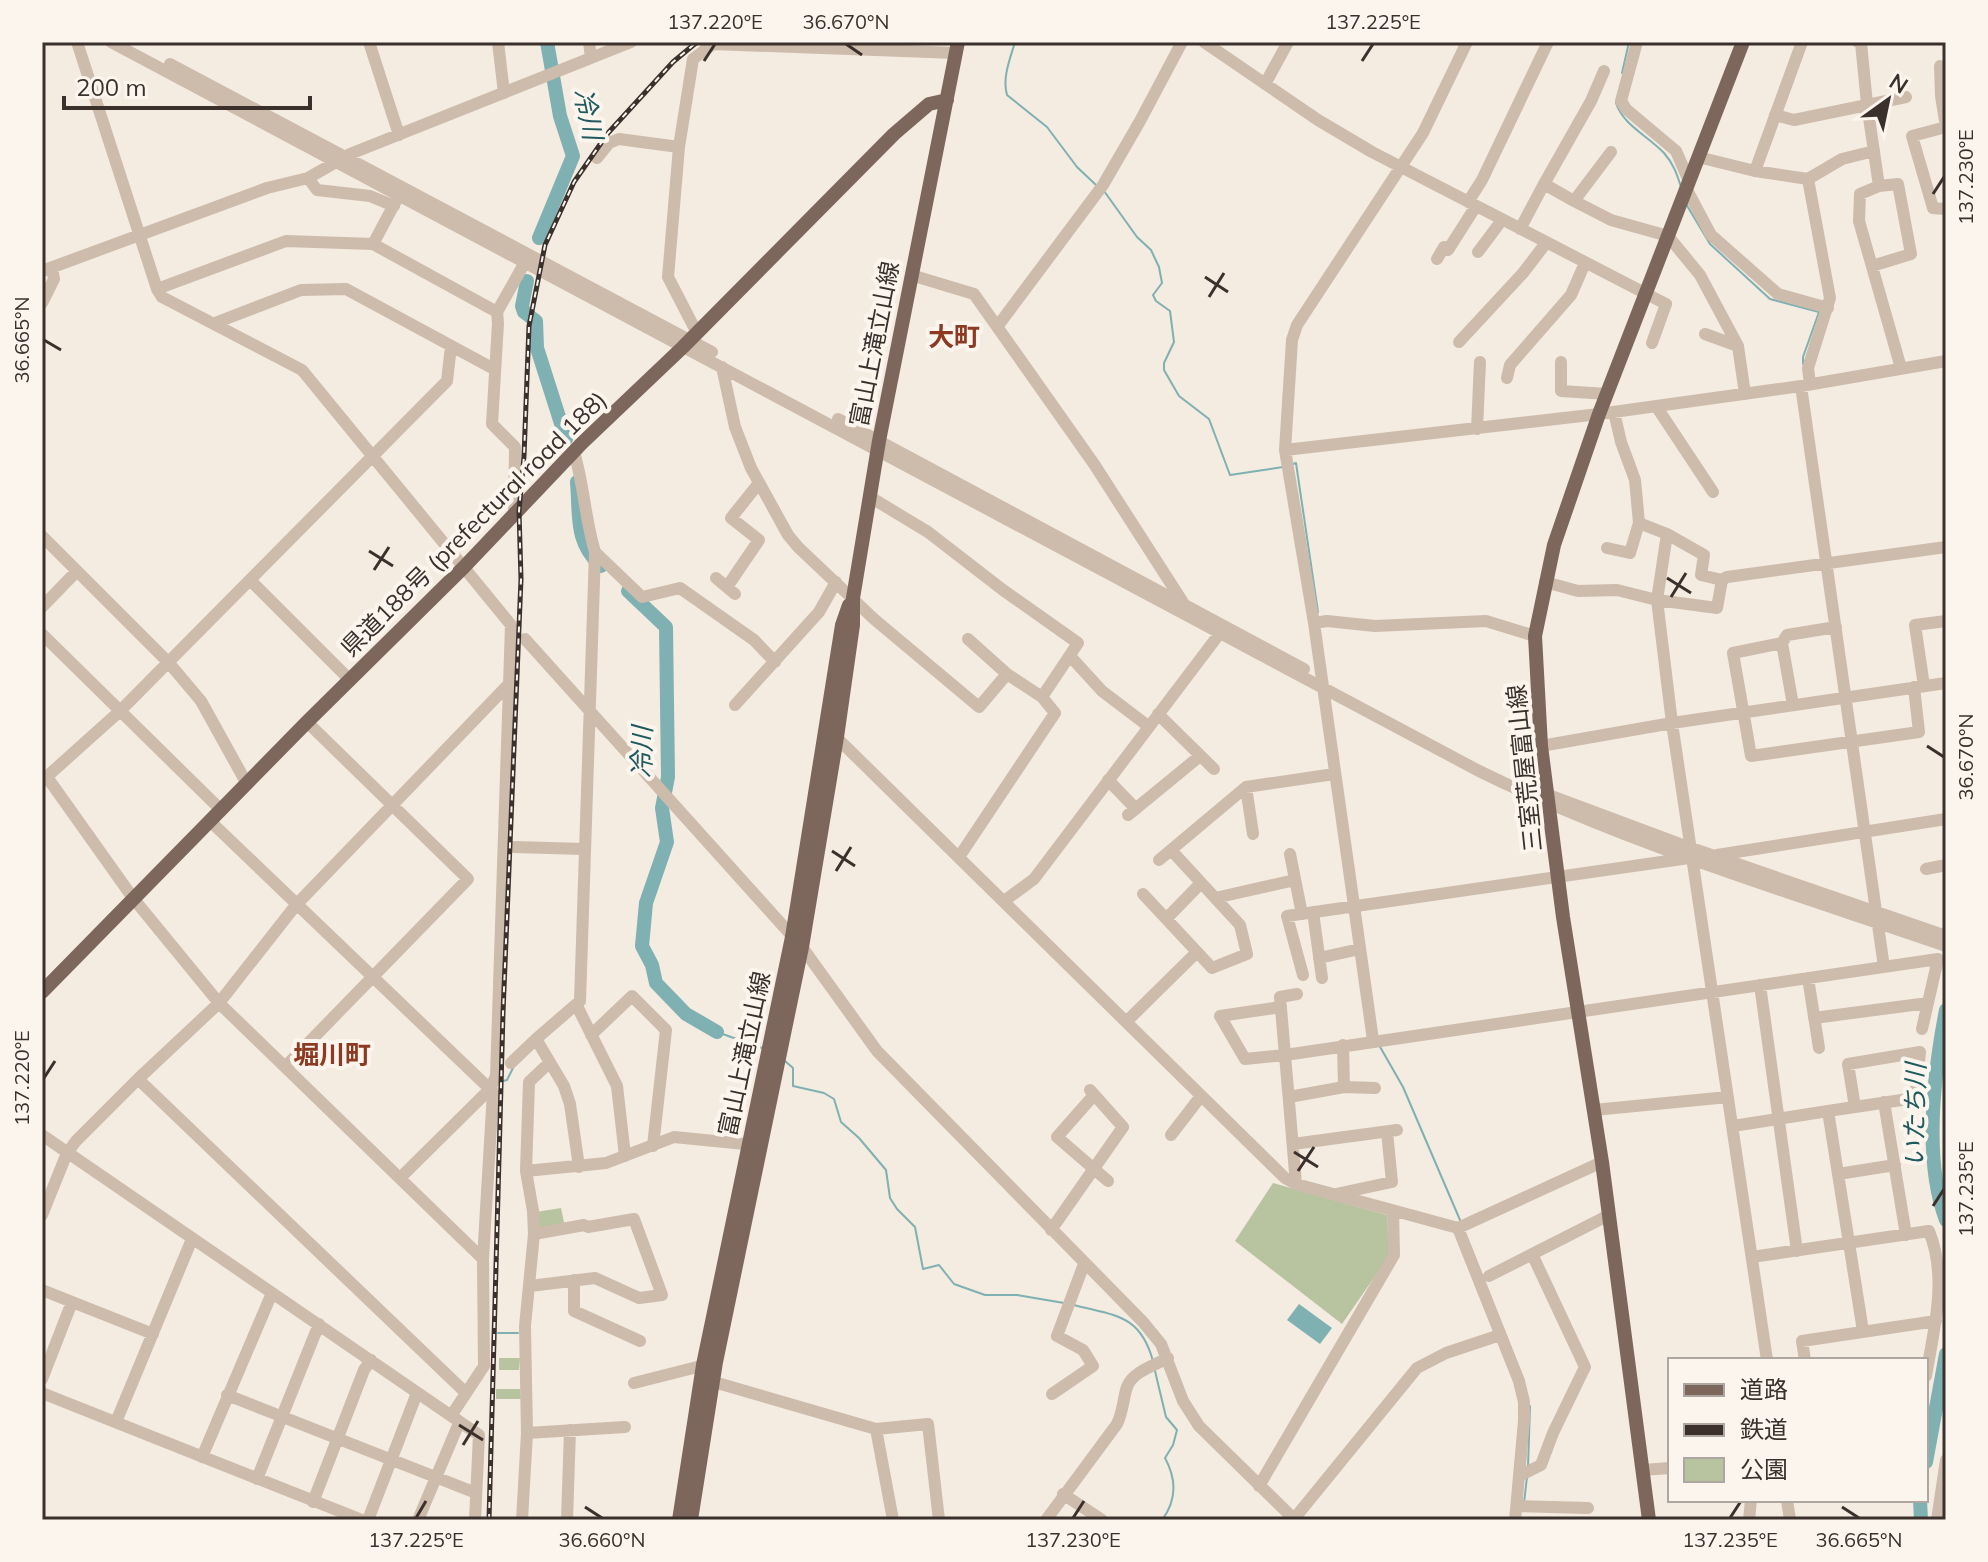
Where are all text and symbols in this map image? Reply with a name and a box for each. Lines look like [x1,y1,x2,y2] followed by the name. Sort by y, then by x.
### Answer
[667,9,763,34] text: 137.220°E
[803,9,889,34] text: 36.670°N
[1325,9,1421,34] text: 137.225°E
[64,60,310,110] scale bar
[1848,60,1928,140] north arrow
[1884,67,1913,99] text: N
[76,72,147,102] text: 200 m
[567,85,611,146] water label: 冷川
[1953,129,1978,225] text: 137.230°E
[843,258,905,429] street label: 富山上滝立山線
[9,297,34,383] text: 36.665°N
[928,320,980,353] district label: 大町
[334,384,612,662] street label: 県道188号 (prefectural road 188)
[1500,683,1548,853] street label: 三室荒屋富山線
[1953,714,1978,800] text: 36.670°N
[625,723,659,778] water label: 冷川
[712,969,776,1139] street label: 富山上滝立山線
[9,1030,34,1126] text: 137.220°E
[293,1038,371,1071] district label: 堀川町
[1897,1060,1932,1167] water label: いたち川
[1953,1141,1978,1237] text: 137.235°E
[1668,1358,1928,1502] legend
[1740,1374,1788,1404] text: 道路
[1740,1414,1788,1444] text: 鉄道
[1740,1454,1788,1484] text: 公園
[368,1527,464,1552] text: 137.225°E
[559,1527,645,1552] text: 36.660°N
[1025,1527,1121,1552] text: 137.230°E
[1682,1527,1778,1552] text: 137.235°E
[1816,1527,1902,1552] text: 36.665°N

